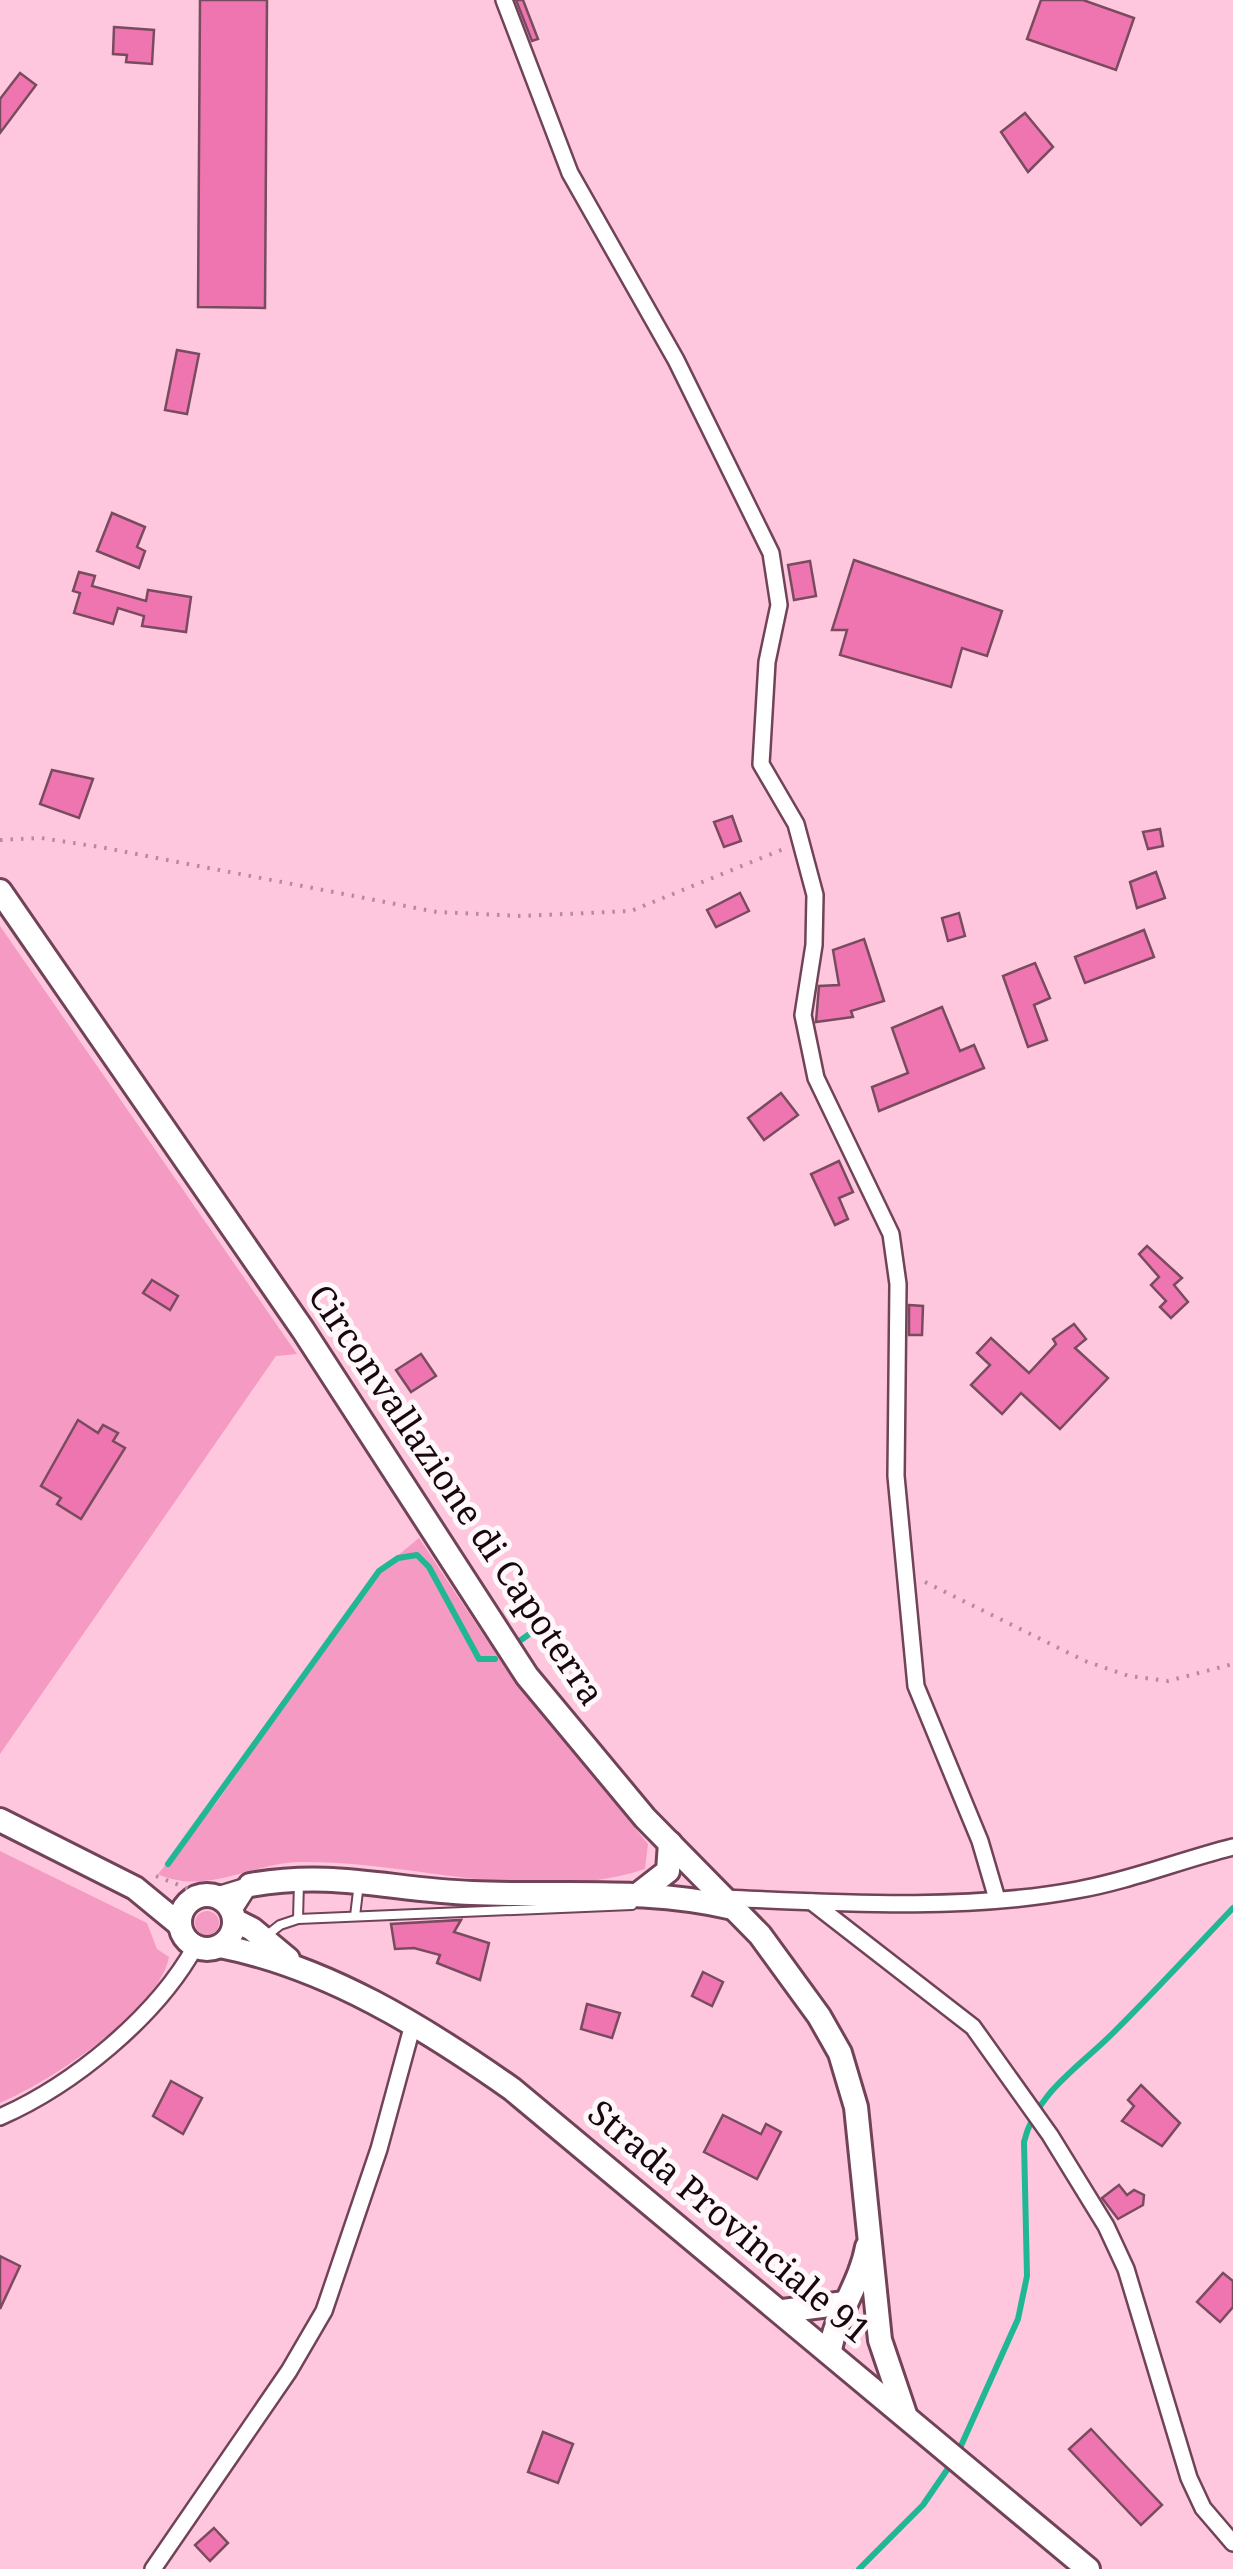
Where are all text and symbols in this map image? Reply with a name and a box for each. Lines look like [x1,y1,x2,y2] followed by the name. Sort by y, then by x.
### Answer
[299,1275,616,1714] street label: Circonvallazione di Capoterra
[579,2089,881,2353] street label: Strada Provinciale 91

